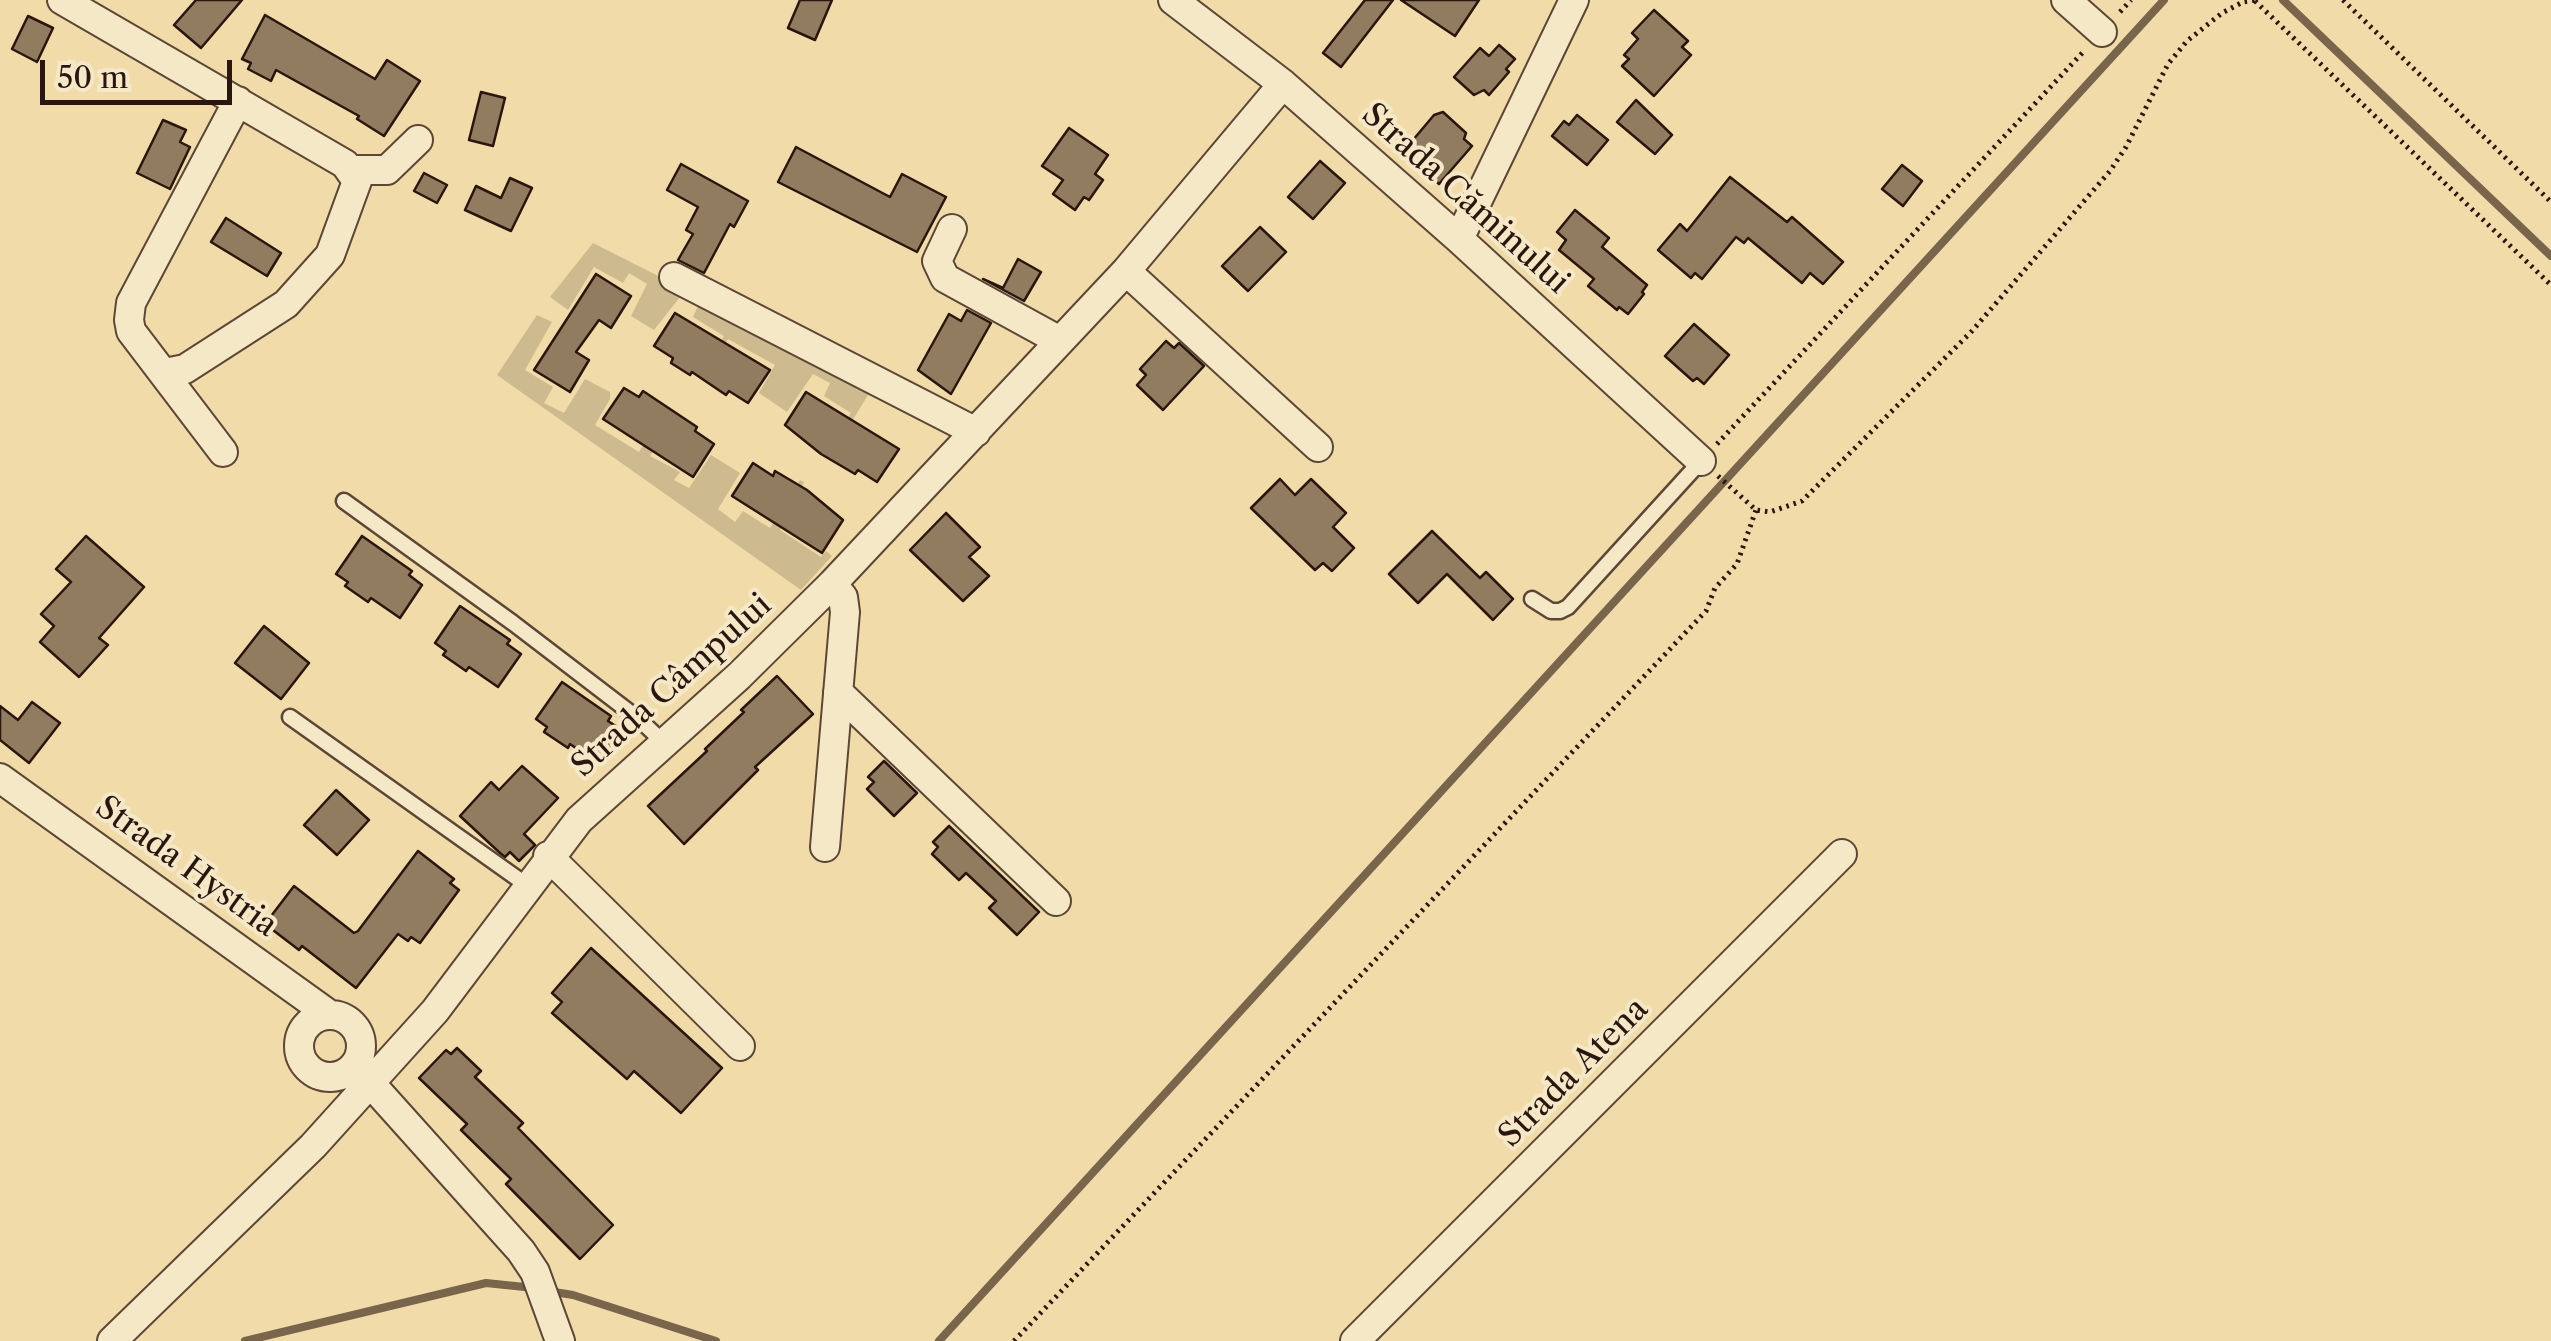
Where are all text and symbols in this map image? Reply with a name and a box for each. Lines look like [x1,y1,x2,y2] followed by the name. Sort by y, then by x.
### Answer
[45,40,238,102] scale bar
[57,59,128,96] text: 50 m
[1354,96,1576,302] street label: Strada Căminului
[564,586,780,786] street label: Strada Câmpului
[88,788,284,946] street label: Strada Hystria
[1491,990,1657,1156] street label: Strada Atena

